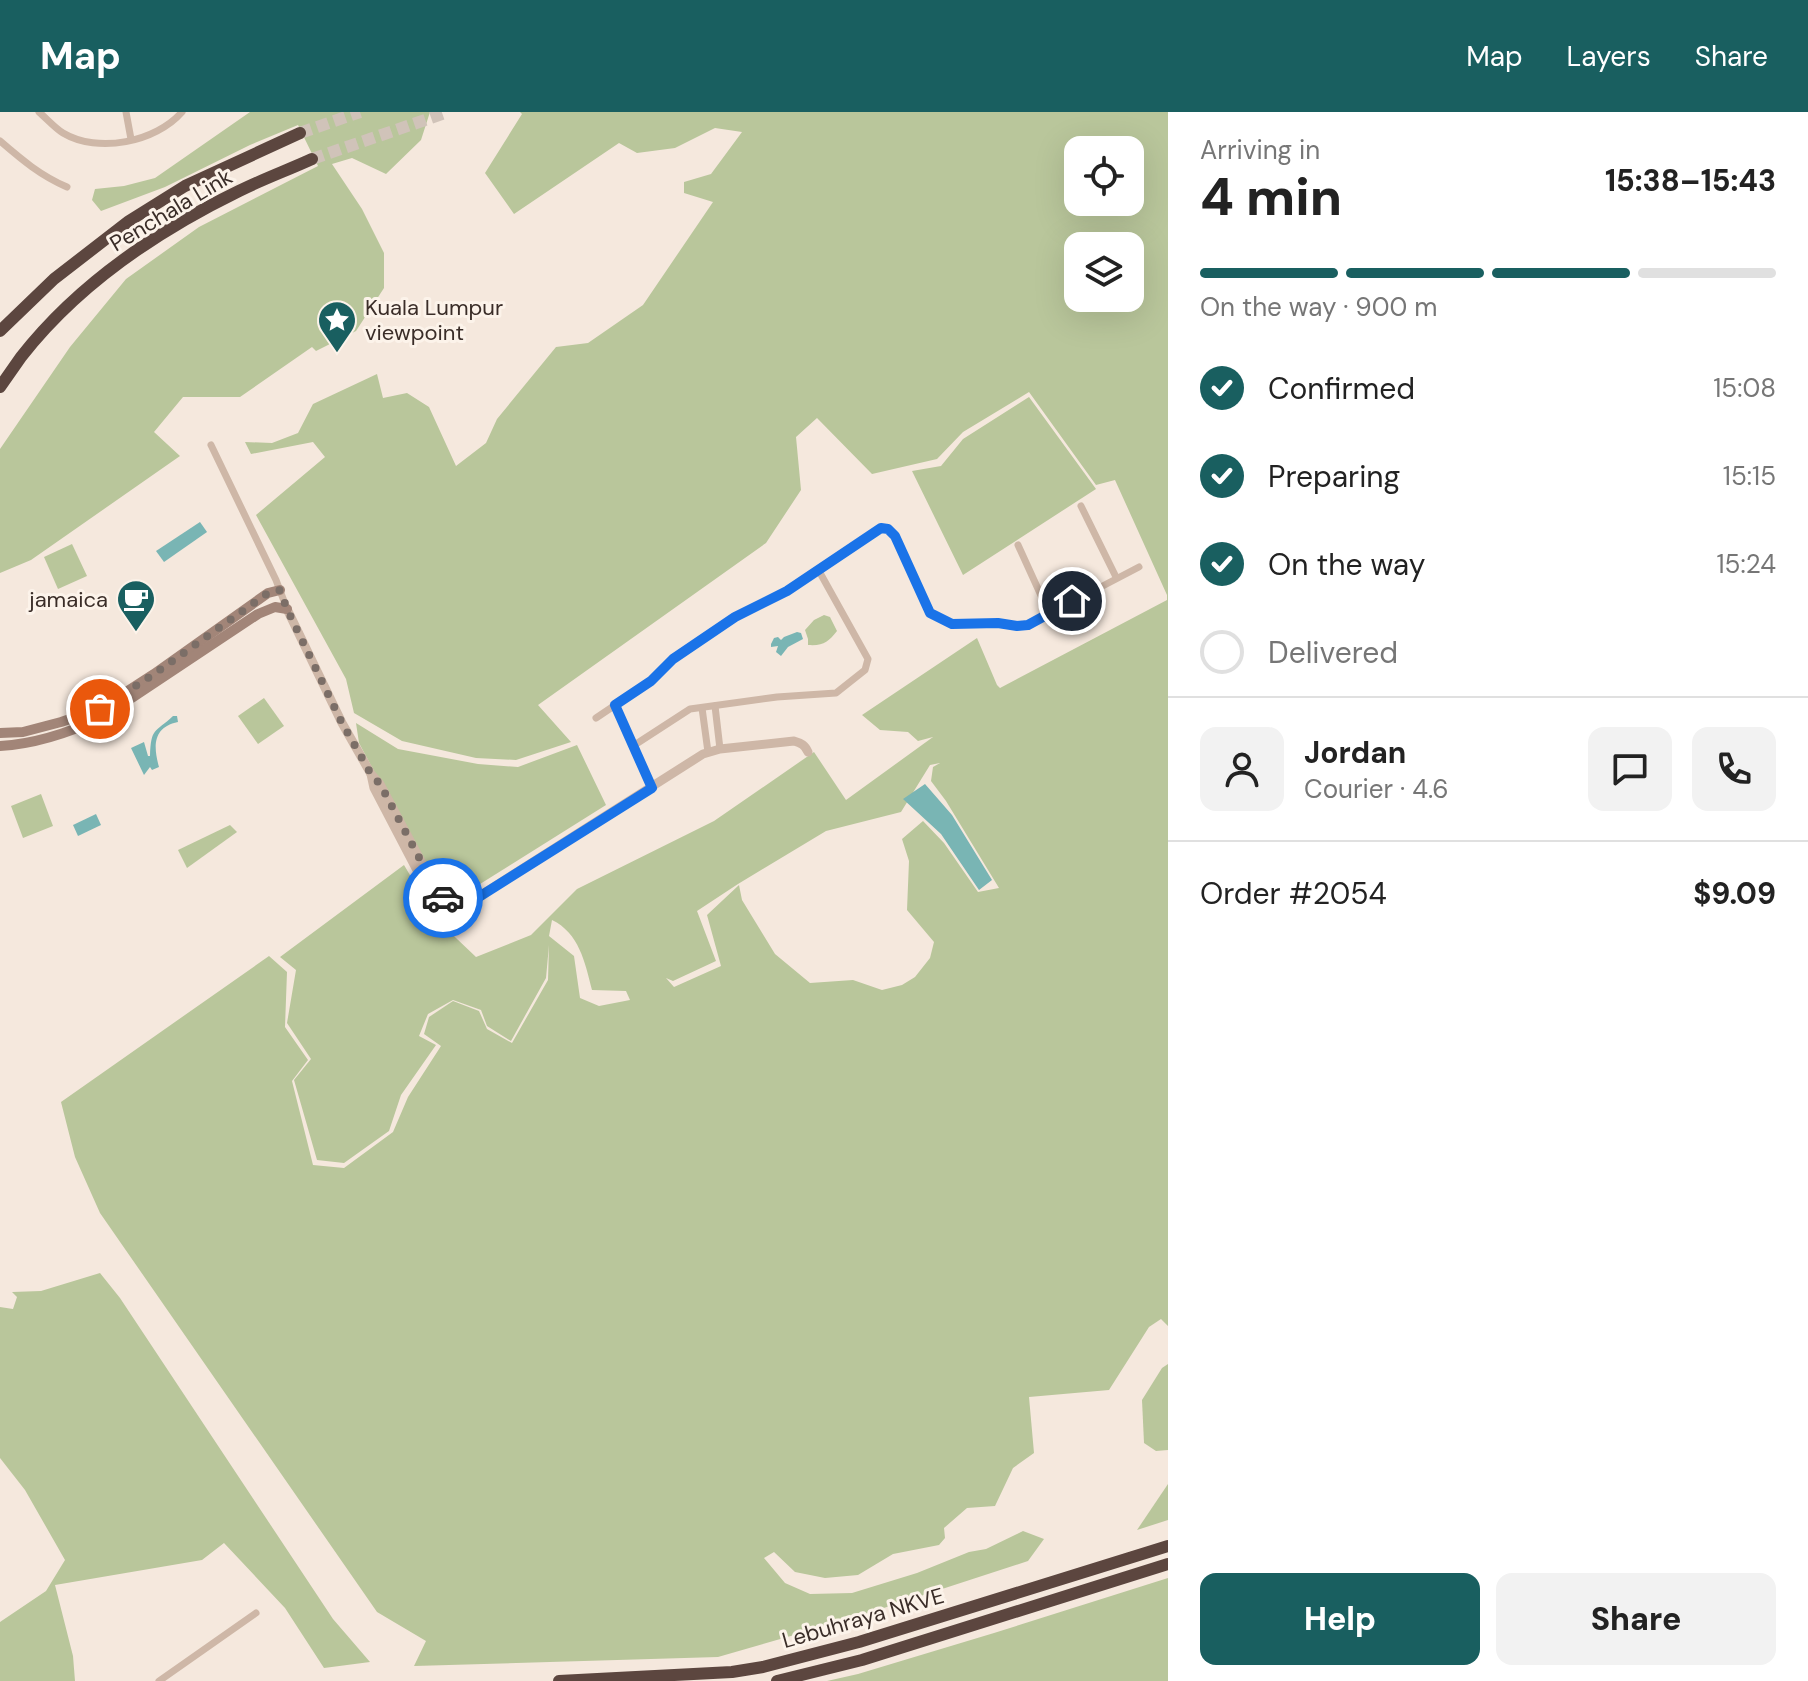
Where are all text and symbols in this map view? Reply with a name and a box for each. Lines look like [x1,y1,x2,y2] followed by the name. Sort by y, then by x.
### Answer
[40,31,121,81] text: Map
[1466,38,1523,75] text: Map
[1567,38,1651,75] text: Layers
[1695,38,1768,75] text: Share
[1200,133,1320,167] text: Arriving in
[1064,136,1144,312] map controls
[1064,136,1144,216] button: locate
[1605,161,1776,200] text: 15:38–15:43
[104,162,238,258] street label: Penchala Link
[1200,163,1342,231] text: 4 min
[1064,232,1144,312] button: layers
[1200,290,1437,324] text: On the way · 900 m
[365,293,503,347] place label: Kuala Lumpur viewpoint
[316,299,358,354] place icon: Kuala Lumpur viewpoint
[1200,366,1244,410] icon: check
[1268,369,1415,408] text: Confirmed
[1713,371,1776,405] text: 15:08
[1200,454,1244,498] icon: check
[1268,457,1400,496] text: Preparing
[1723,459,1776,493] text: 15:15
[1200,542,1244,586] icon: check
[1268,545,1425,584] text: On the way
[1716,547,1776,581] text: 15:24
[1038,567,1106,635] pin
[115,578,157,633] cafe icon: jamaica
[1050,579,1094,623] icon: home
[28,585,108,614] place label: jamaica
[1268,633,1398,672] text: Delivered
[66,675,134,743] pin
[78,687,122,731] icon: bag
[1200,727,1284,811] button: person
[1588,727,1672,811] button: chat
[1692,727,1776,811] button: phone
[1304,733,1406,772] text: Jordan
[1304,772,1449,806] text: Courier · 4.6
[403,858,483,938] courier
[1200,874,1387,913] text: Order #2054
[1693,874,1776,913] text: $9.09
[421,876,465,920] icon: car
[1200,1573,1480,1665] button: Help
[1496,1573,1776,1665] button: Share
[779,1581,947,1655] street label: Lebuhraya NKVE

